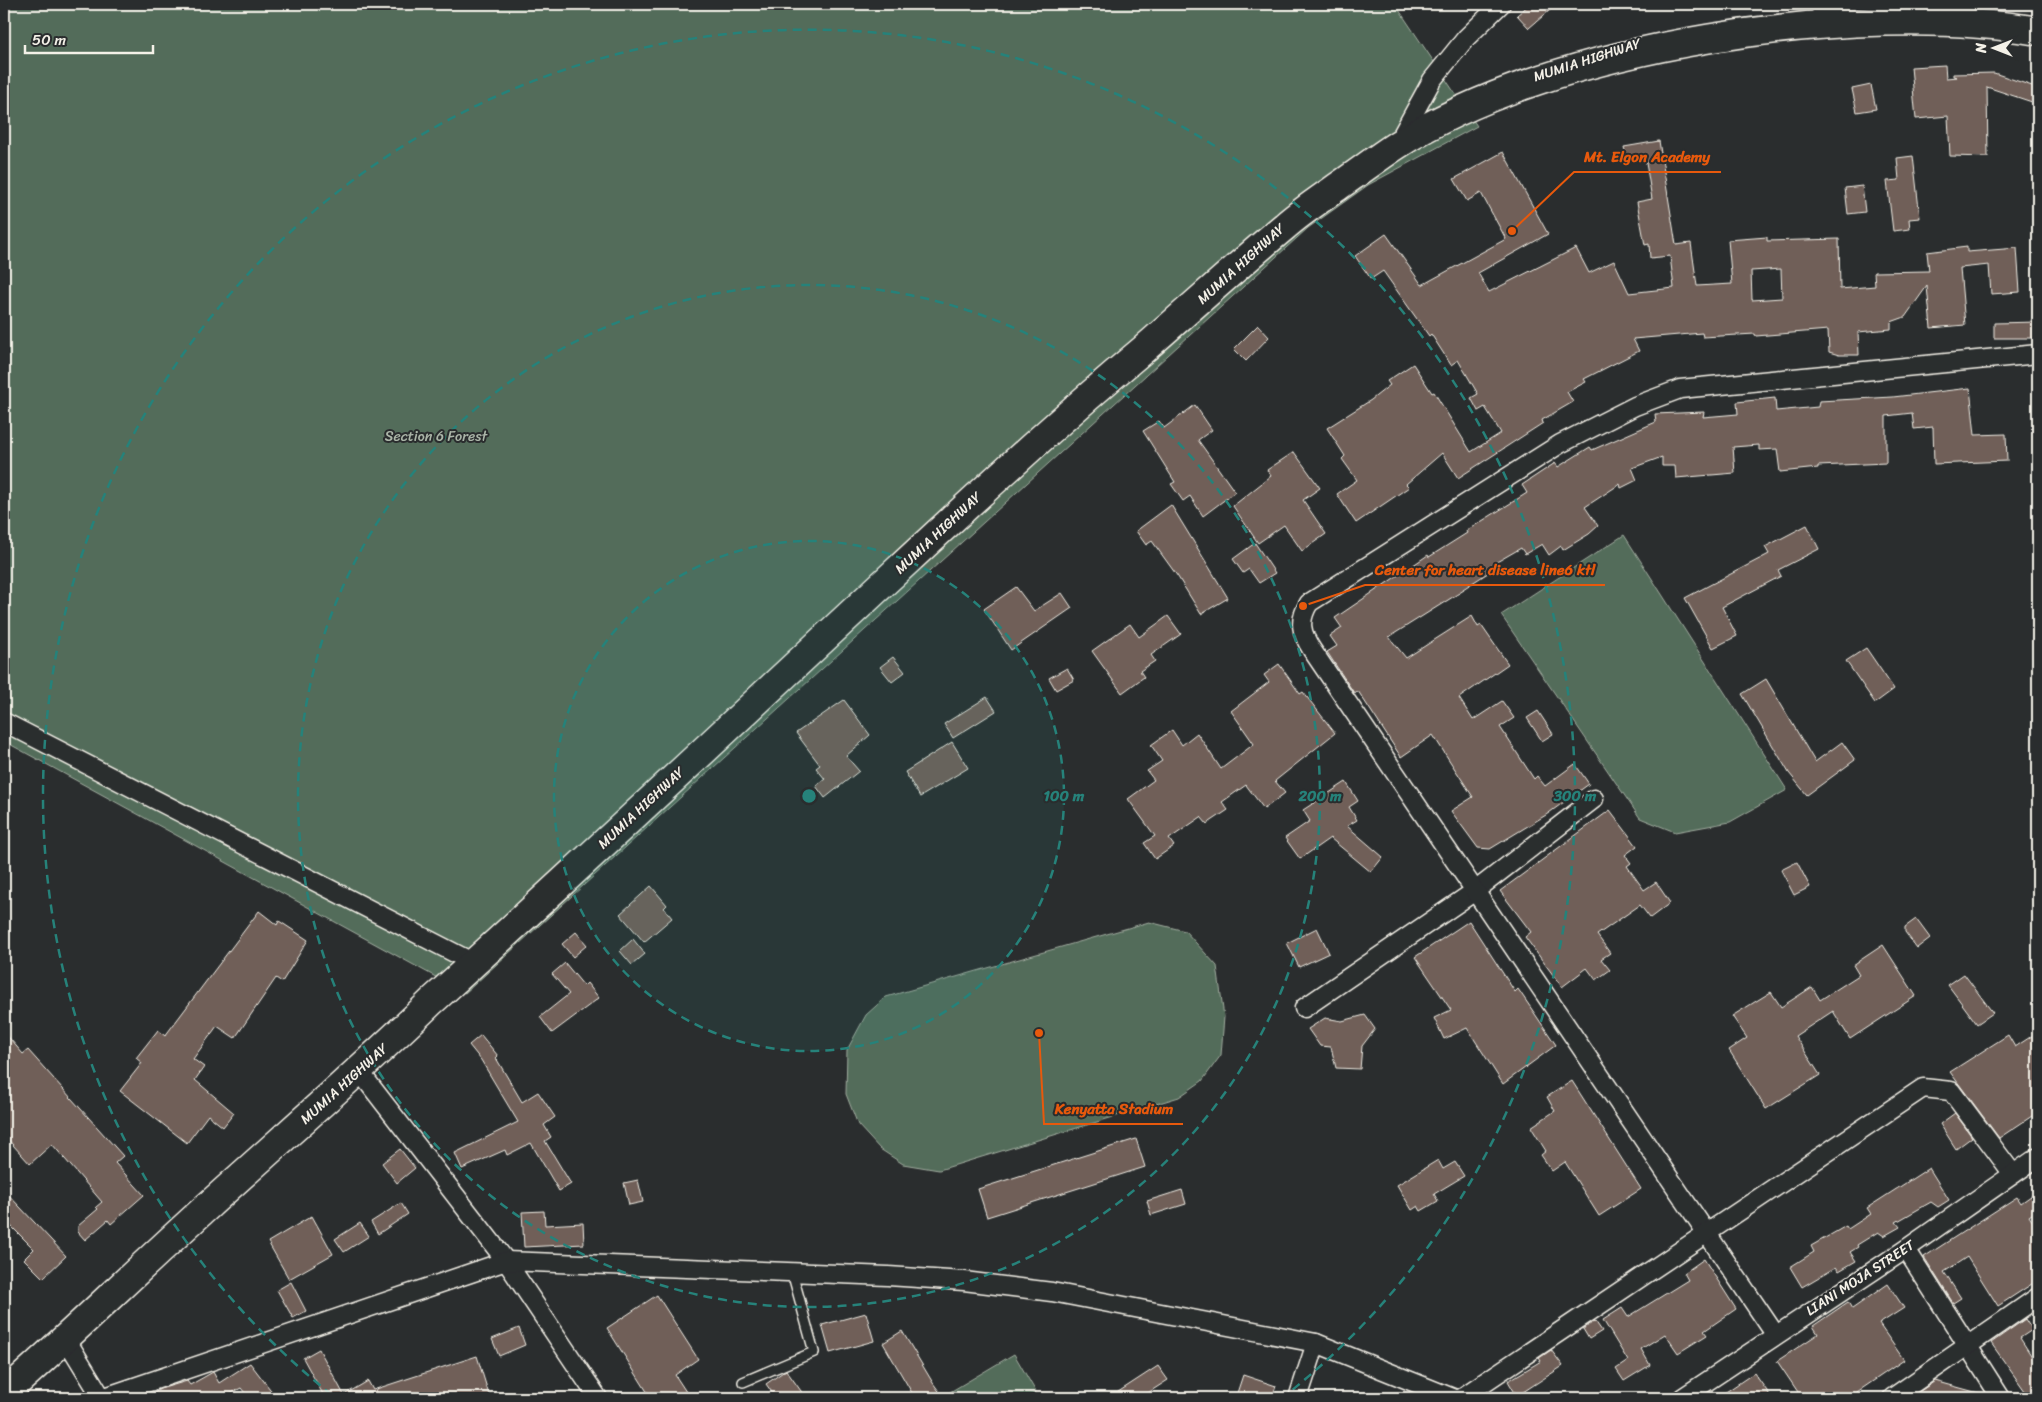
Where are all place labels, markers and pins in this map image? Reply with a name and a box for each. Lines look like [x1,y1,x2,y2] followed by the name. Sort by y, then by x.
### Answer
[1574,142,1721,172] callout: Mt. Elgon Academy
[1365,555,1605,585] callout: Center for heart disease line6 ktl
[800,787,818,805] centre of rings
[1044,1094,1183,1124] callout: Kenyatta Stadium

